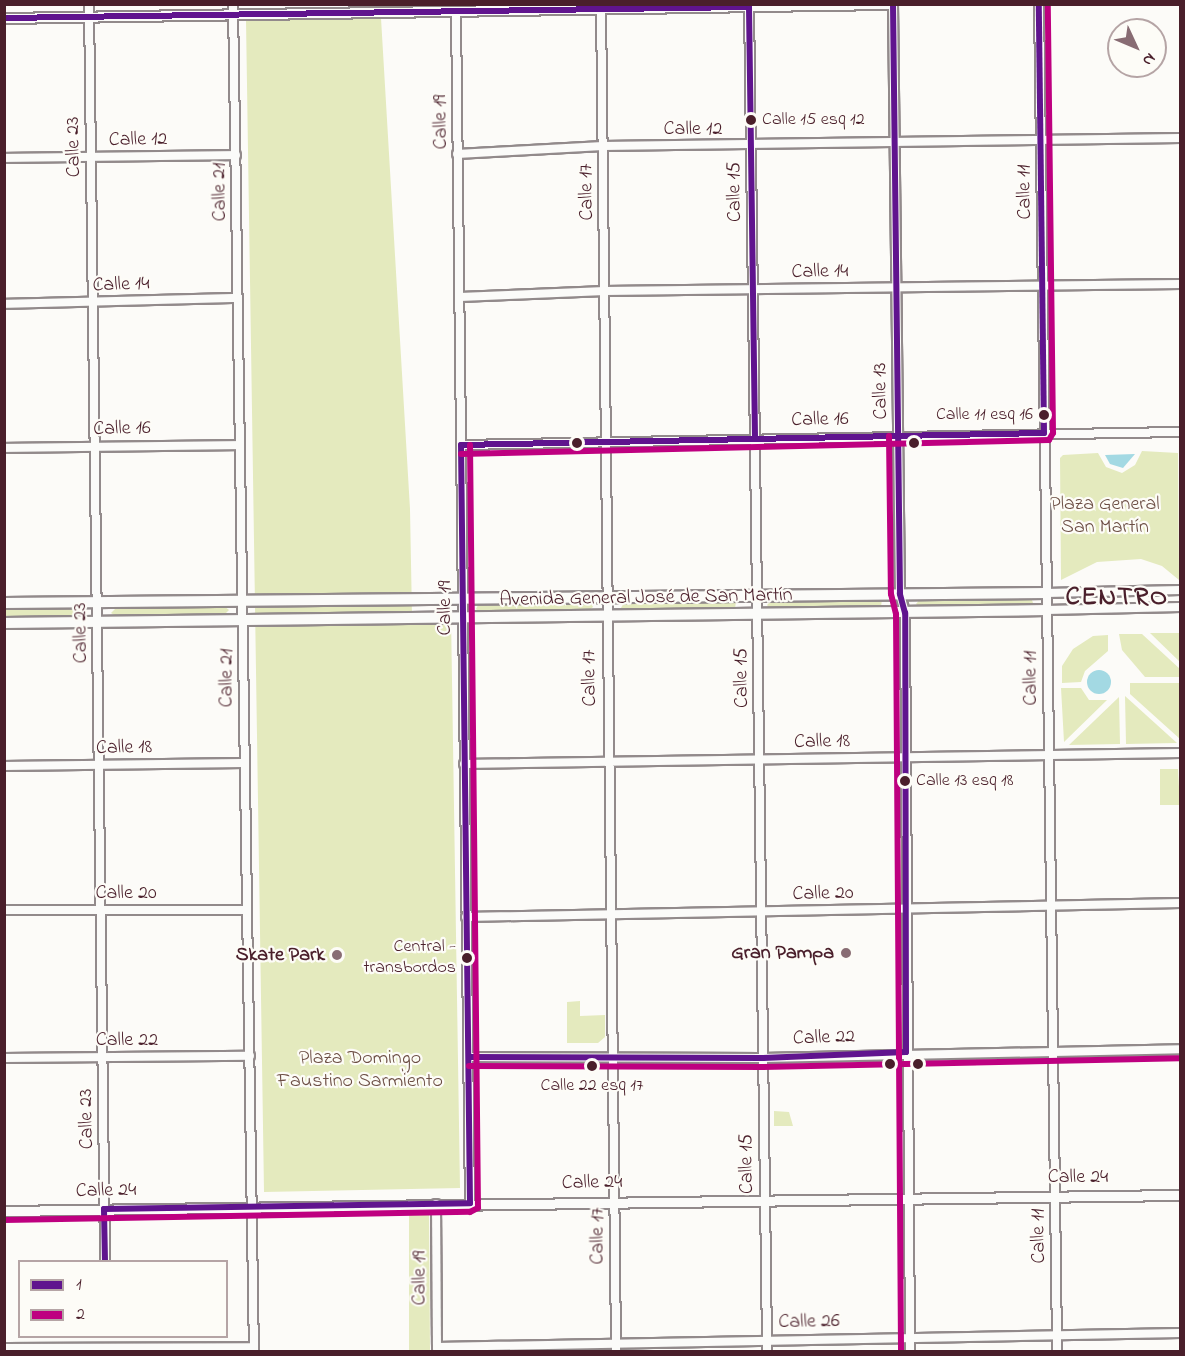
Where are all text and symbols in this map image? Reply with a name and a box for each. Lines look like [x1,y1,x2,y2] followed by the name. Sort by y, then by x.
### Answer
[1107,18,1167,78] north arrow
[1136,47,1161,71] text: N
[429,94,453,150] street label: Calle 19
[762,109,865,131] place label: Calle 15 esq 12
[745,114,757,126] marker: Calle 15 esq 12
[61,116,87,178] street label: Calle 23
[664,117,722,141] street label: Calle 12
[108,127,168,153] street label: Calle 12
[207,162,233,222] street label: Calle 21
[722,162,748,222] street label: Calle 15
[575,163,599,221] street label: Calle 17
[1013,164,1037,220] street label: Calle 11
[791,260,849,284] street label: Calle 14
[92,272,150,298] street label: Calle 14
[869,362,893,420] street label: Calle 13
[936,404,1033,426] place label: Calle 11 esq 16
[791,407,849,433] street label: Calle 16
[1038,409,1050,421] marker: Calle 11 esq 16
[93,416,151,442] street label: Calle 16
[571,437,583,449] unlabelled marker
[908,437,920,449] unlabelled marker
[1050,493,1160,540] park label: Plaza General San Martín
[433,581,457,635] street label: Calle 19
[499,583,793,613] street label: Avenida General José de San Martín
[1065,583,1169,615] district label: CENTRO
[68,602,94,664] street label: Calle 23
[729,648,755,708] street label: Calle 15
[215,649,239,707] street label: Calle 21
[578,649,602,707] street label: Calle 17
[1019,650,1043,706] street label: Calle 11
[794,730,850,754] street label: Calle 18
[96,736,152,760] street label: Calle 18
[916,770,1014,792] place label: Calle 13 esq 18
[899,775,911,787] marker: Calle 13 esq 18
[95,881,157,905] street label: Calle 20
[792,881,854,907] street label: Calle 20
[364,937,456,980] place label: Central - transbordos
[731,941,834,965] place label: Gran Pampa
[236,943,325,967] place label: Skate Park
[839,946,853,960] marker: Gran Pampa
[330,948,344,962] marker: Skate Park
[461,952,473,964] marker: Central - transbordos
[792,1025,856,1051] street label: Calle 22
[96,1028,158,1052] street label: Calle 22
[277,1047,443,1094] park label: Plaza Domingo Faustino Sarmiento
[884,1058,896,1070] unlabelled marker
[912,1058,924,1070] unlabelled marker
[586,1060,598,1072] marker: Calle 22 esq 17
[541,1075,643,1097] place label: Calle 22 esq 17
[74,1088,100,1150] street label: Calle 23
[734,1134,760,1194] street label: Calle 15
[1048,1165,1108,1189] street label: Calle 24
[561,1170,623,1196] street label: Calle 24
[75,1178,137,1204] street label: Calle 24
[586,1207,610,1265] street label: Calle 17
[1027,1208,1051,1264] street label: Calle 11
[408,1251,432,1305] street label: Calle 19
[18,1260,228,1338] legend
[76,1272,82,1298] text: 1
[76,1302,85,1328] text: 2
[778,1309,840,1335] street label: Calle 26

